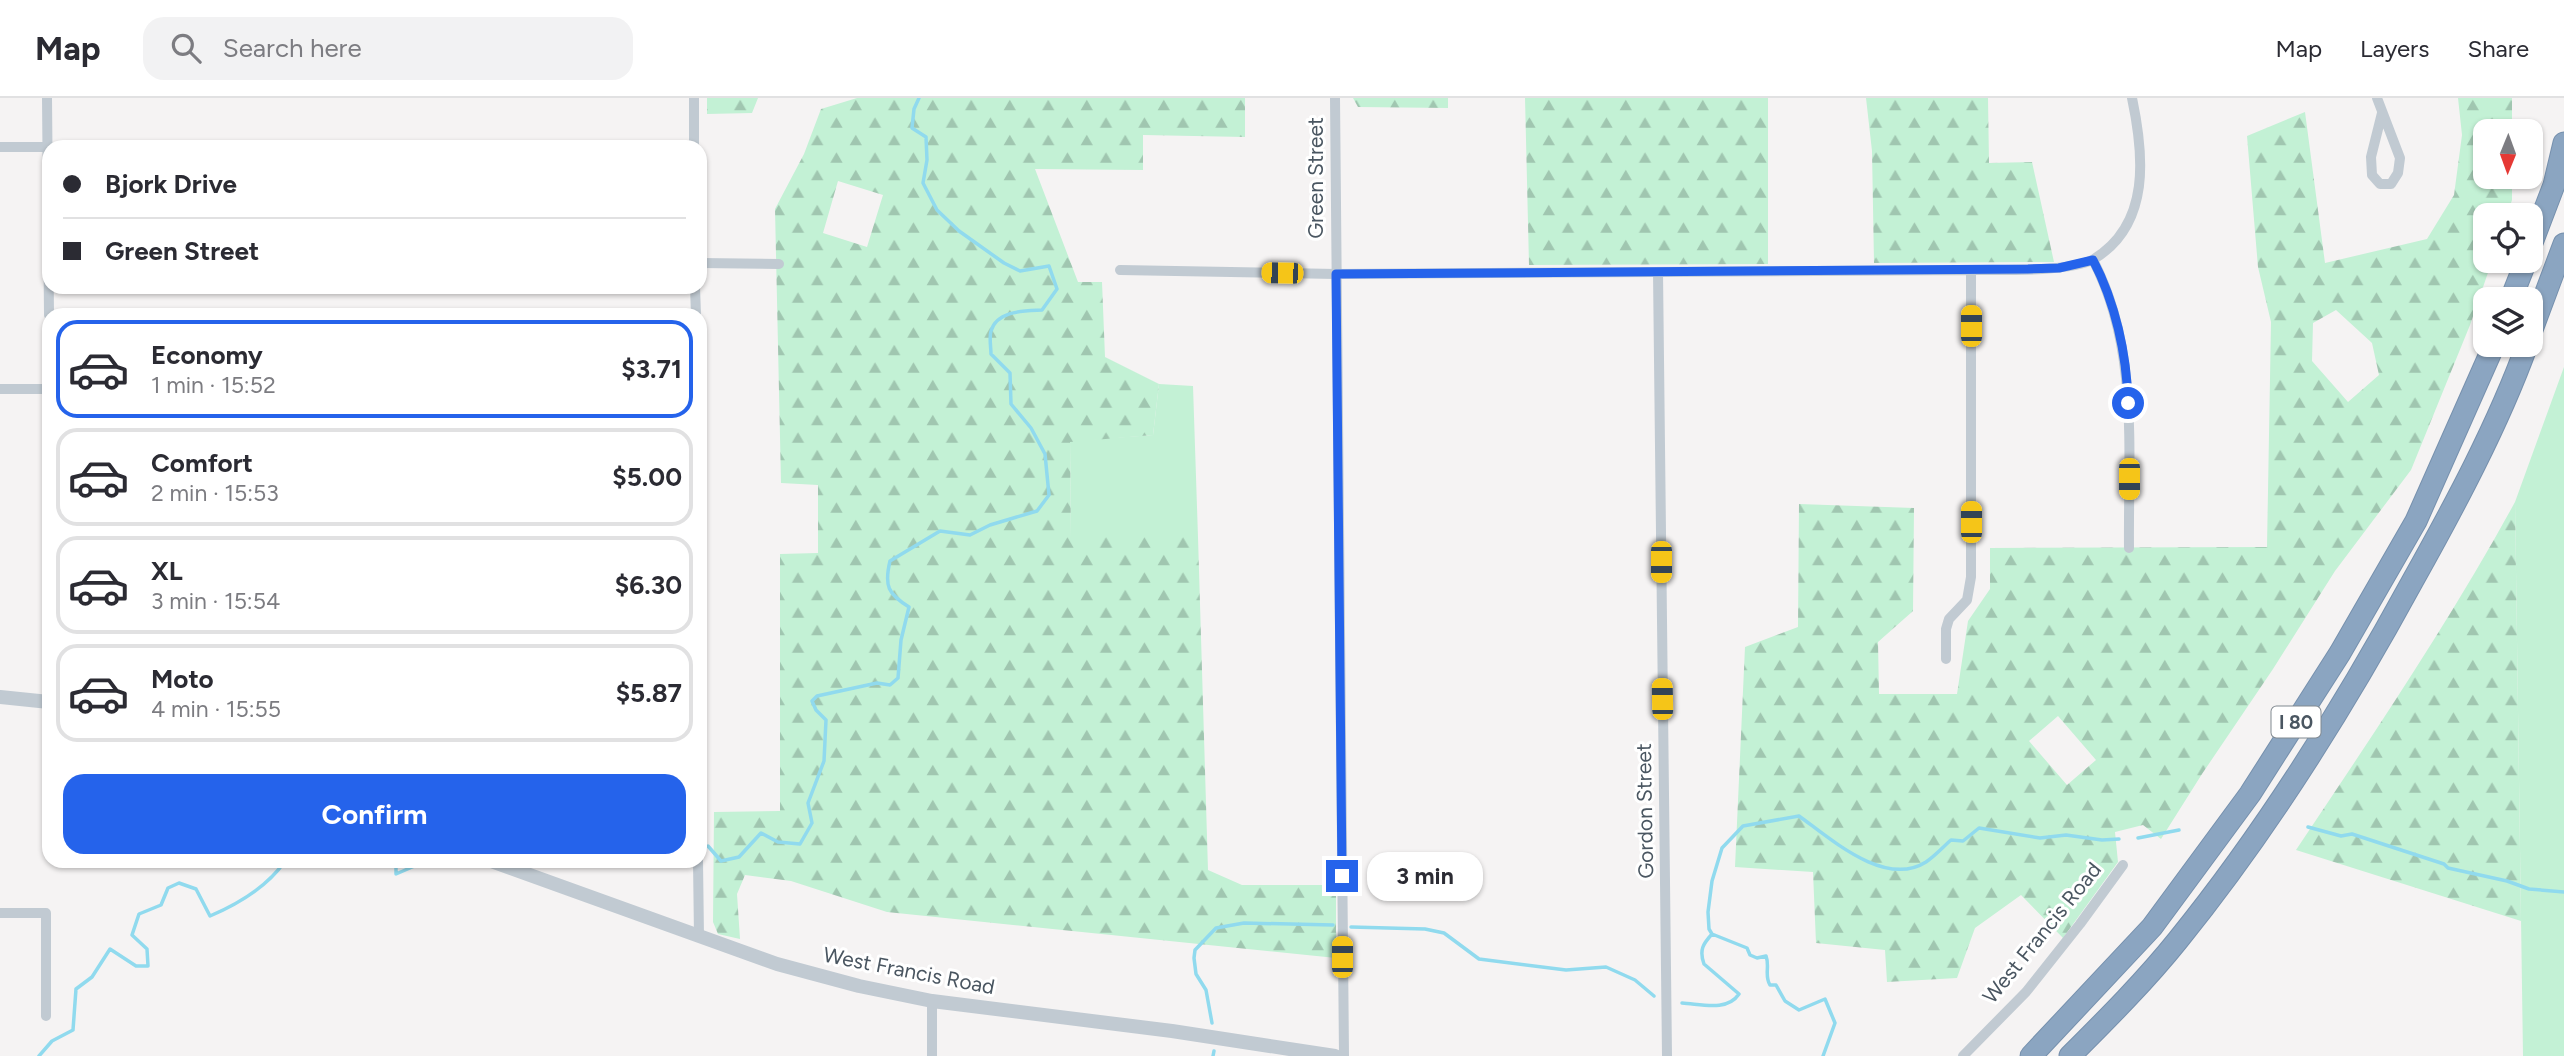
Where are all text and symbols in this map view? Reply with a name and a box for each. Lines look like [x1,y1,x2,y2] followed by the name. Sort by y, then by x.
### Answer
[143,17,633,80] search box
[35,29,101,68] text: Map
[167,29,205,67] icon: search
[223,32,362,64] text: Search here
[2275,34,2322,63] text: Map
[2360,34,2429,63] text: Layers
[2467,34,2529,63] text: Share
[1303,117,1328,239] street label: Green Street
[2473,119,2543,189] north arrow
[2473,119,2543,357] map controls
[105,168,237,200] text: Bjork Drive
[2473,203,2543,273] button: locate
[105,235,259,267] text: Green Street
[1261,262,1304,284] car
[2473,287,2543,357] button: layers
[1961,305,1982,347] car
[67,338,130,401] icon: car
[151,339,263,371] text: Economy
[621,353,682,385] text: $3.71
[151,371,276,399] text: 1 min · 15:52
[2112,387,2144,419] route start
[67,446,130,509] icon: car
[151,447,253,479] text: Comfort
[2119,458,2140,500] car
[612,461,682,493] text: $5.00
[151,479,279,507] text: 2 min · 15:53
[1961,501,1982,543] car
[1651,541,1672,583] car
[67,554,130,617] icon: car
[151,555,183,587] text: XL
[615,569,682,601] text: $6.30
[151,587,280,615] text: 3 min · 15:54
[67,662,130,725] icon: car
[151,663,214,695] text: Moto
[616,677,682,709] text: $5.87
[1652,678,1673,720] car
[151,695,281,723] text: 4 min · 15:55
[2272,706,2320,737] road number: I 80
[1631,743,1658,879] street label: Gordon Street
[63,774,686,854] button: Confirm
[1366,852,1482,900] callout: 3 min
[1977,857,2106,1008] street label: West Francis Road
[1326,860,1358,892] route end
[1396,862,1454,890] text: 3 min
[1332,936,1353,978] car
[821,942,997,999] street label: West Francis Road

